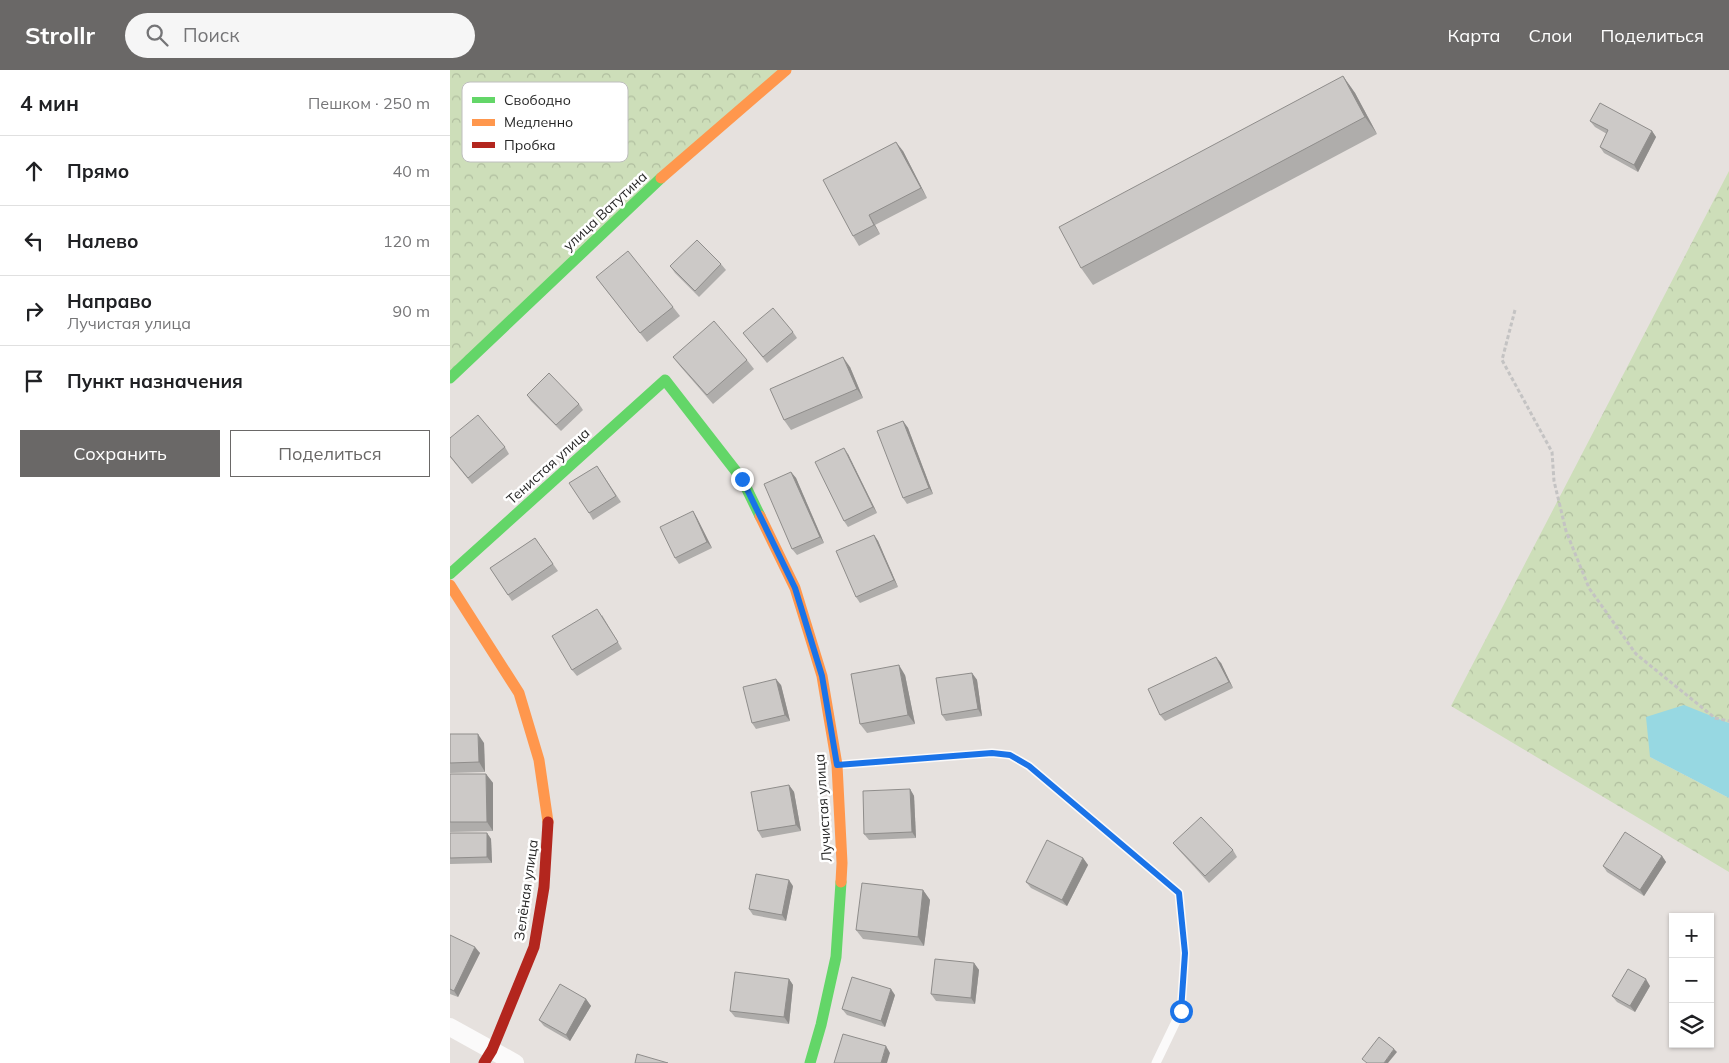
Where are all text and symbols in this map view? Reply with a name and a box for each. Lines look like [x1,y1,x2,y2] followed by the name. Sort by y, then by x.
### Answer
[125,13,475,58] search box
[25,20,95,50] text: Strollr
[143,21,171,49] icon: search
[183,23,240,47] text: Поиск
[1448,24,1500,47] text: Карта
[1528,24,1573,47] text: Слои
[1601,24,1704,47] text: Поделиться
[462,82,628,162] legend
[20,90,79,116] text: 4 мин
[504,91,571,109] text: Свободно
[308,93,430,113] text: Пешком · 250 m
[504,113,573,131] text: Медленно
[504,136,556,154] text: Пробка
[20,157,48,185] icon: ahead
[67,159,129,183] text: Прямо
[393,161,430,181] text: 40 m
[559,168,651,254] street label: улица Ватутина
[20,227,48,255] icon: left
[67,229,139,253] text: Налево
[383,231,430,251] text: 120 m
[67,289,152,313] text: Направо
[20,297,48,325] icon: right
[393,301,430,321] text: 90 m
[67,313,191,333] text: Лучистая улица
[20,367,48,395] icon: arrive
[67,369,243,393] text: Пункт назначения
[503,424,593,508] street label: Тенистая улица
[20,430,220,477] button: Сохранить
[230,430,430,477] button: Поделиться
[731,468,754,491] route end
[810,753,836,863] street label: Лучистая улица
[510,838,542,942] street label: Зелёная улица
[1669,913,1714,1048] map controls
[1669,913,1714,958] button: +
[1669,958,1714,1003] button: −
[1170,1000,1193,1023] route start
[1669,1003,1714,1048] button: layers

